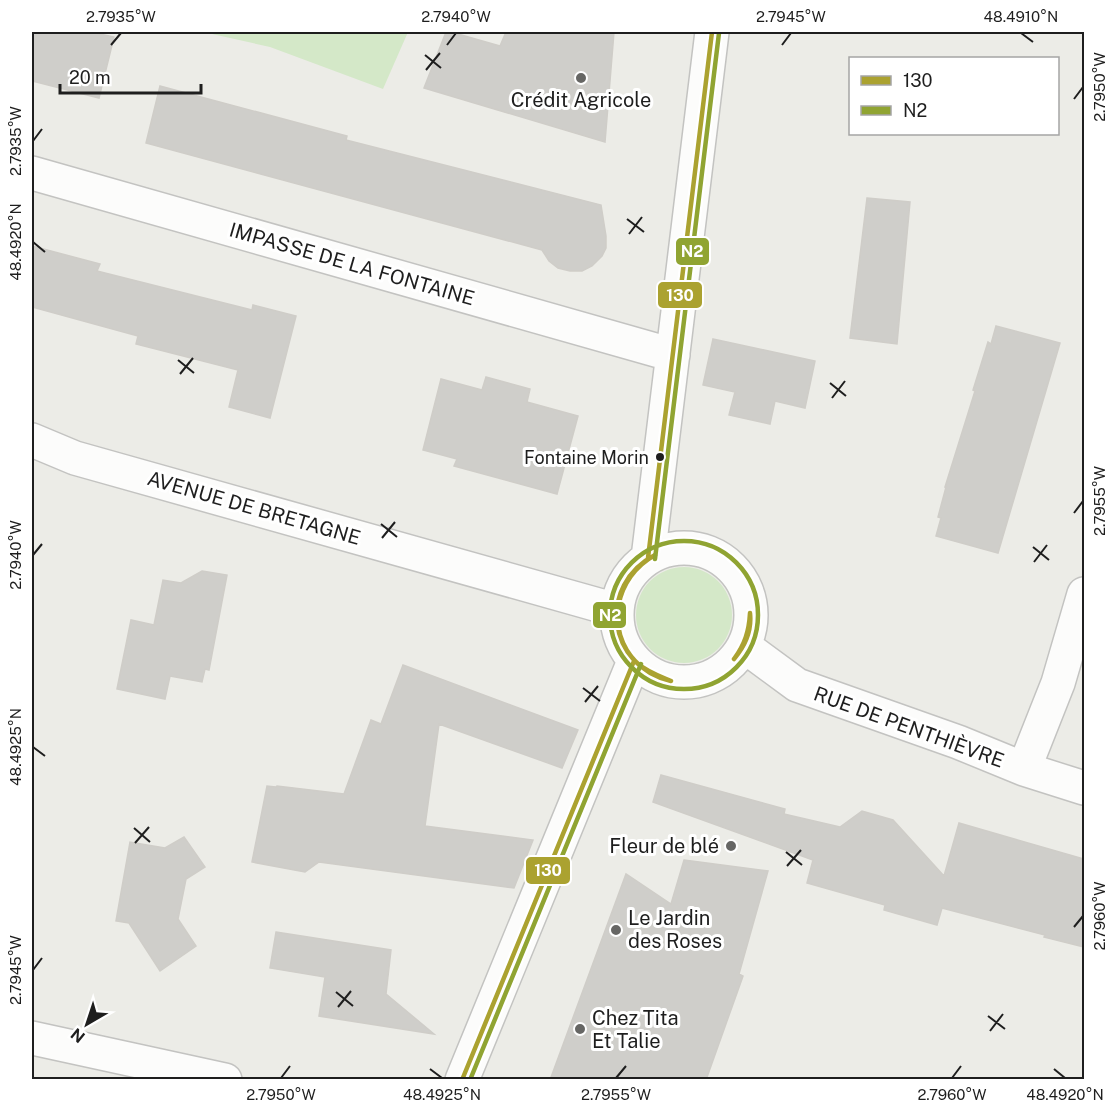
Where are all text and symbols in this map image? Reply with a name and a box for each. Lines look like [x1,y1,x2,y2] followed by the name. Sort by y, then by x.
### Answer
[86,8,156,25] text: 2.7935°W
[421,8,491,25] text: 2.7940°W
[756,8,826,25] text: 2.7945°W
[984,8,1058,25] text: 48.4910°N
[1091,52,1108,122] text: 2.7950°W
[60,57,201,95] scale bar
[849,57,1059,135] legend
[69,67,111,88] text: 20 m
[903,70,933,91] text: 130
[574,71,588,85] marker: Crédit Agricole
[511,88,651,112] place label: Crédit Agricole
[903,100,927,121] text: N2
[7,106,24,176] text: 2.7935°W
[7,203,24,281] text: 48.4920°N
[227,217,477,311] street label: IMPASSE DE LA FONTAINE
[675,237,710,266] line badge: N2
[681,242,703,261] text: N2
[657,281,703,309] line badge: 130
[666,286,694,305] text: 130
[524,447,649,468] place label: Fontaine Morin
[654,451,666,463] marker: Fontaine Morin
[145,466,363,550] street label: AVENUE DE BRETAGNE
[1091,466,1108,536] text: 2.7955°W
[7,520,24,590] text: 2.7940°W
[592,601,627,629] line badge: N2
[599,606,621,625] text: N2
[811,680,1008,773] street label: RUE DE PENTHIÈVRE
[7,708,24,786] text: 48.4925°N
[609,834,719,858] place label: Fleur de blé
[724,839,738,853] marker: Fleur de blé
[525,856,571,885] line badge: 130
[534,861,562,880] text: 130
[1091,881,1108,951] text: 2.7960°W
[628,906,722,953] place label: Le Jardin des Roses
[609,923,623,937] marker: Le Jardin des Roses
[7,935,24,1005] text: 2.7945°W
[57,994,117,1054] north arrow
[592,1006,678,1053] place label: Chez Tita Et Talie
[573,1022,587,1036] marker: Chez Tita Et Talie
[67,1024,89,1047] text: N
[246,1086,316,1103] text: 2.7950°W
[403,1086,481,1103] text: 48.4925°N
[581,1086,651,1103] text: 2.7955°W
[917,1086,987,1103] text: 2.7960°W
[1026,1086,1104,1103] text: 48.4920°N

